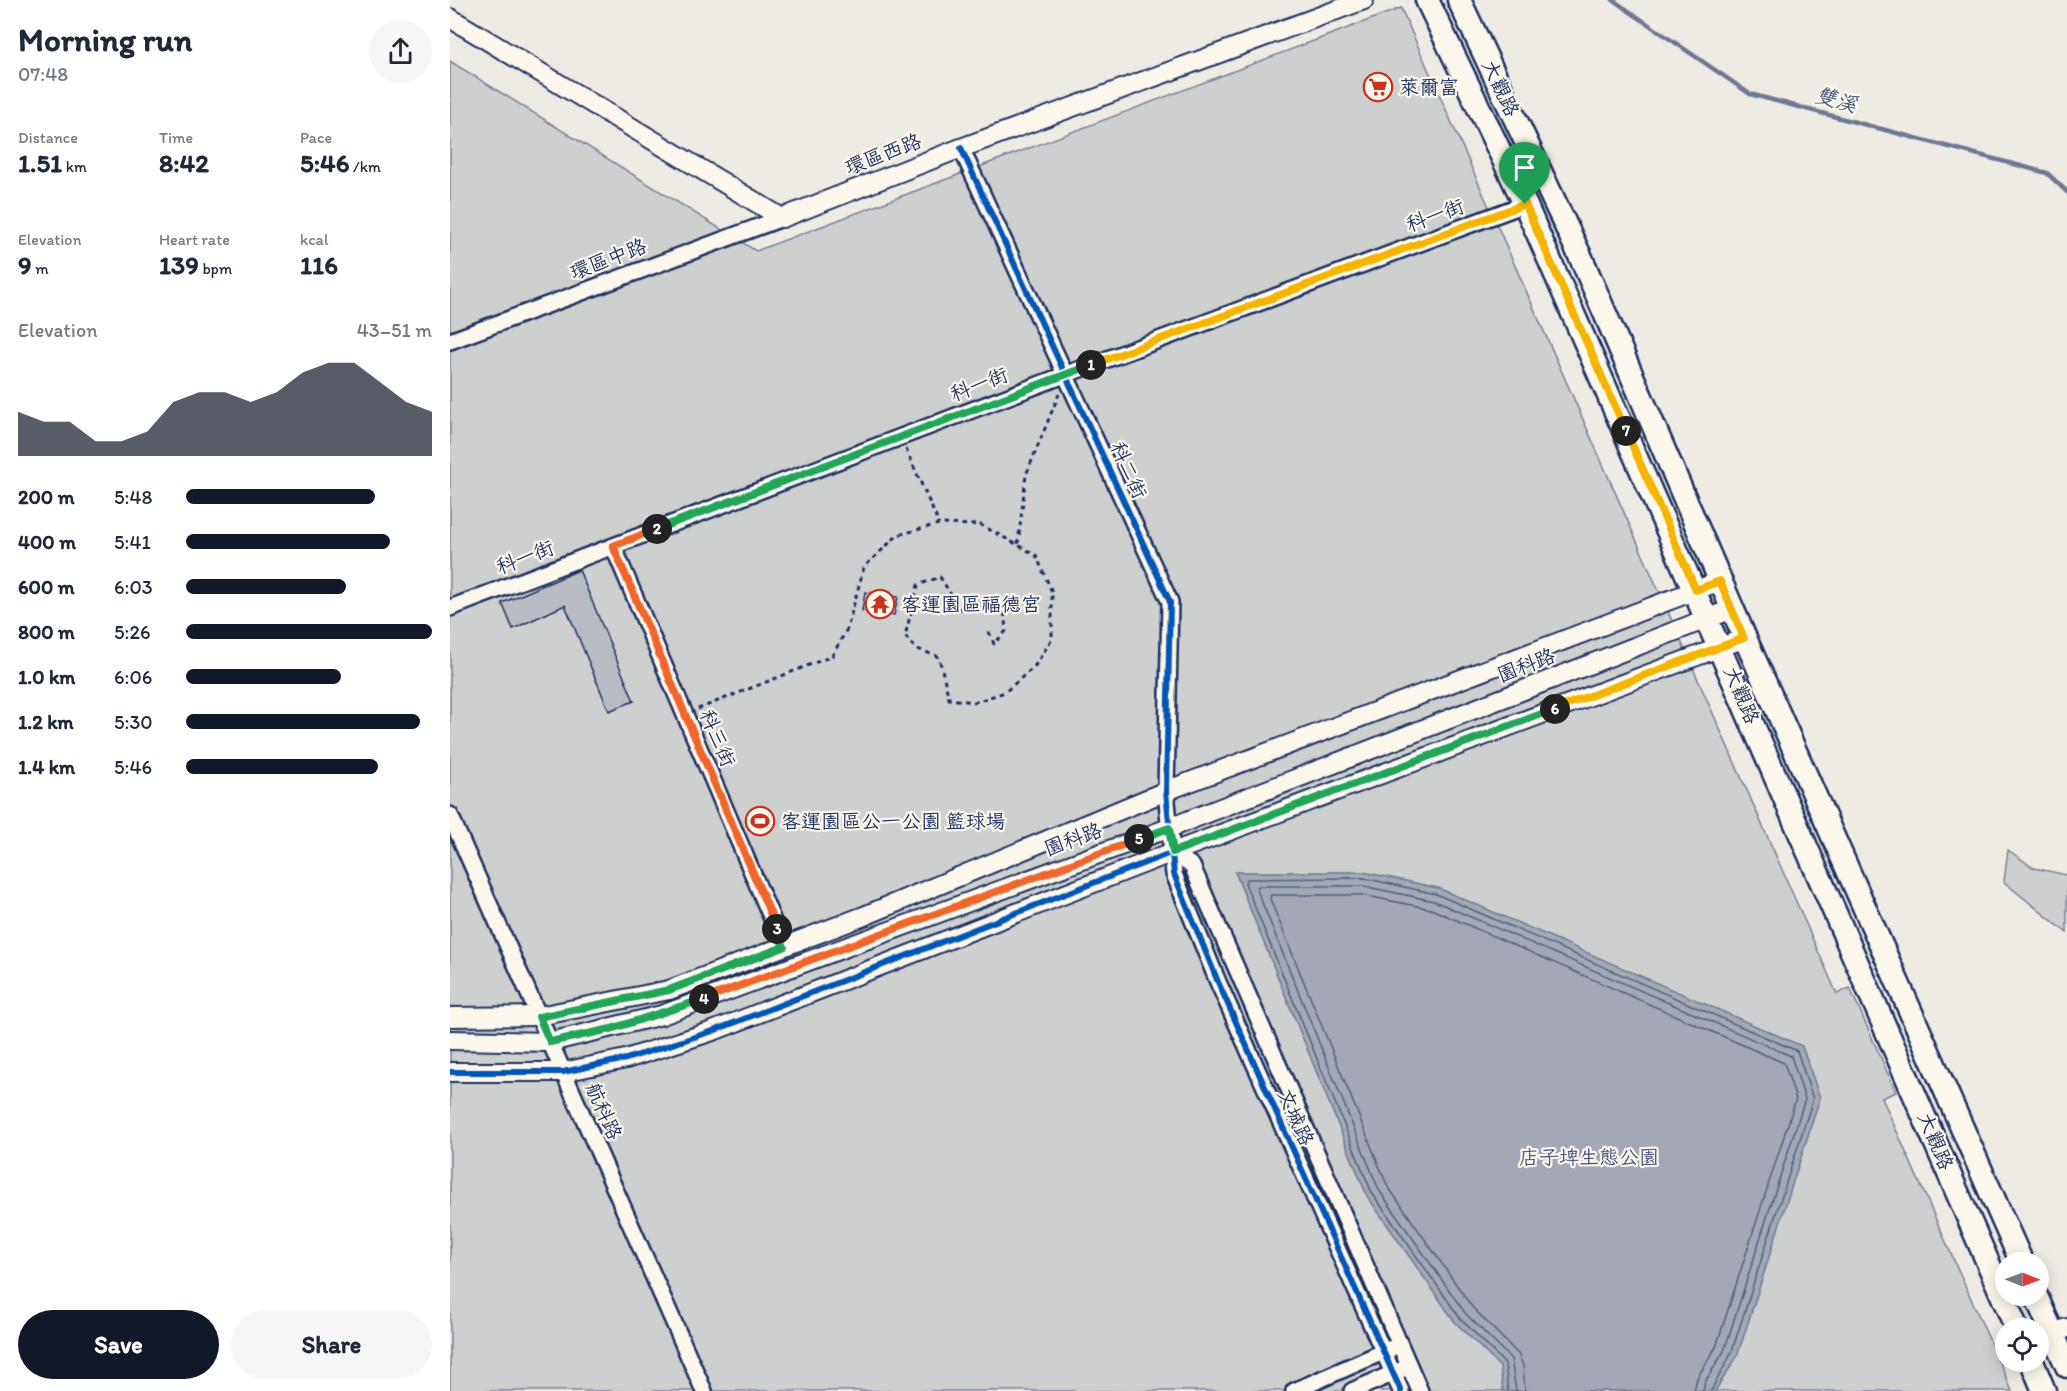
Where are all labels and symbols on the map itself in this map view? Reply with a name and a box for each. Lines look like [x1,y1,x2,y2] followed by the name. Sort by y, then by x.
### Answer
[1477,56,1525,121] street label: 大觀路
[1362,71,1394,103] supermarket icon: 萊爾富
[1399,75,1459,99] place label: 萊爾富
[1813,82,1861,117] water label: 雙溪
[841,128,926,180] street label: 環區西路
[1499,142,1550,204] pin
[1403,193,1467,237] street label: 科一街
[566,233,651,285] street label: 環區中路
[1076,350,1106,380] pin: 1
[947,362,1011,406] street label: 科一街
[1611,416,1641,446] pin: 7
[1106,438,1152,502] street label: 科二街
[642,514,672,544] pin: 2
[493,535,557,579] street label: 科一街
[864,588,896,620] temple icon: 客運園區福德宮
[901,592,1041,616] place label: 客運園區福德宮
[1494,643,1559,687] street label: 園科路
[1719,663,1765,728] street label: 大觀路
[1540,694,1570,724] pin: 6
[695,706,741,770] street label: 科三街
[744,805,776,837] sports icon: 客運園區公一公園 籃球場
[781,809,1006,833] place label: 客運園區公一公園 籃球場
[1041,817,1106,861] street label: 園科路
[1124,824,1154,854] pin: 5
[762,914,792,944] pin: 3
[689,984,719,1014] pin: 4
[581,1079,628,1144] street label: 航科路
[1273,1085,1320,1150] street label: 文城路
[1913,1109,1959,1174] street label: 大觀路
[1519,1145,1659,1169] park label: 店子埤生態公園
[1995,1252,2049,1306] north arrow

